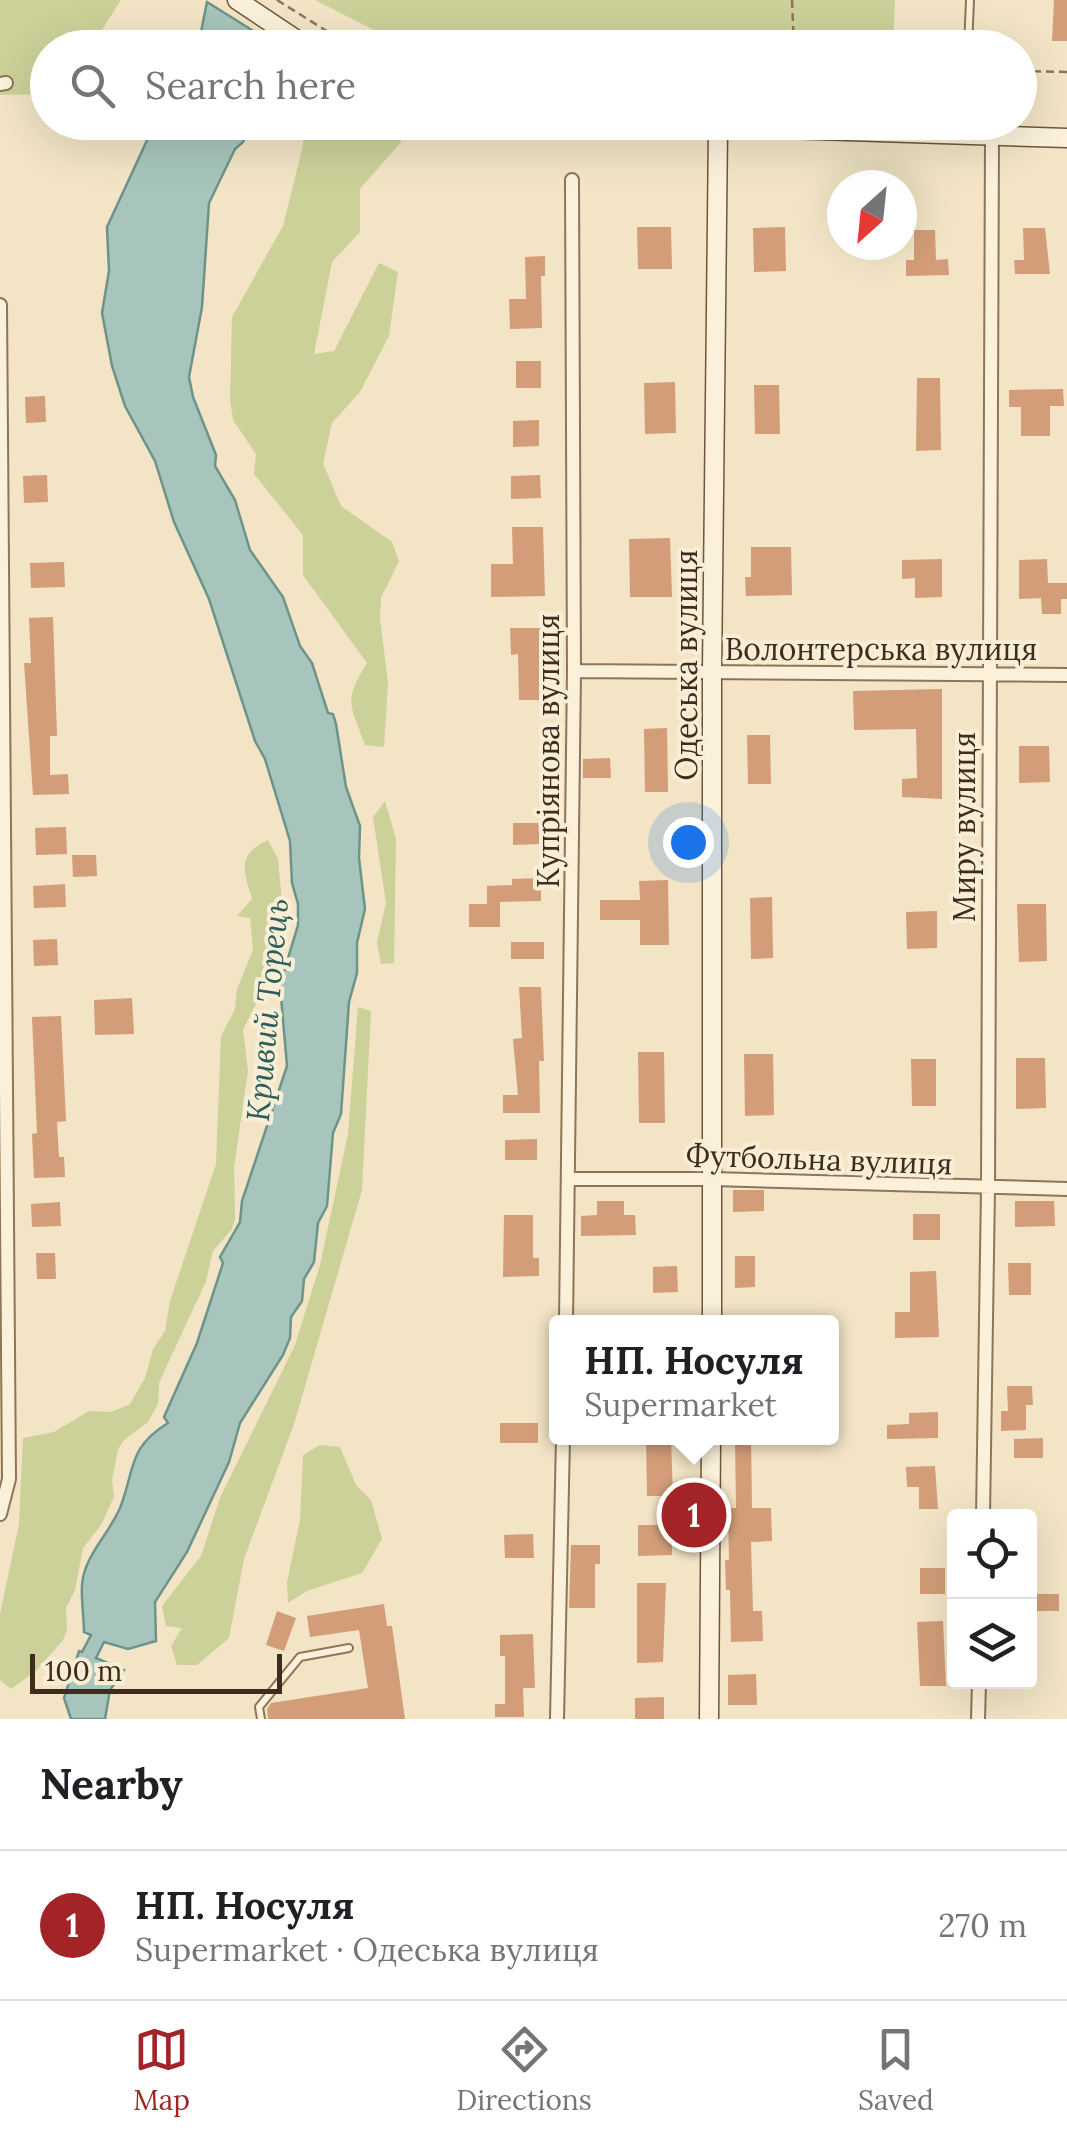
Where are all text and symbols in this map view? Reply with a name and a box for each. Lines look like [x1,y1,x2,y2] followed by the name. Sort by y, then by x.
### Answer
[30,30,1037,140] search box
[65,58,120,113] icon: search
[145,61,356,109] text: Search here
[827,170,917,260] north arrow
[667,549,706,781] street label: Одеська вулиця
[529,614,568,888] street label: Купріянова вулиця
[725,630,1037,669] street label: Волонтерська вулиця
[945,732,984,922] street label: Миру вулиця
[663,817,714,868] your location
[237,897,297,1123] water label: Кривий Торець
[685,1135,953,1184] street label: Футбольна вулиця
[549,1315,839,1445] popup
[584,1336,804,1384] text: НП. Носуля
[584,1384,777,1425] text: Supermarket
[662,1478,726,1552] pin: 1
[947,1509,1037,1689] map controls
[947,1509,1037,1599] button: locate
[947,1599,1037,1689] button: layers
[30,1649,282,1694] scale bar
[45,1653,122,1689] text: 100 m
[40,1757,183,1811] text: Nearby
[135,1881,354,1929] text: НП. Носуля
[66,1905,79,1946] text: 1
[938,1905,1027,1946] text: 270 m
[135,1929,599,1970] text: Supermarket · Одеська вулиця
[133,2022,190,2118] tab: Map
[456,2022,592,2118] tab: Directions
[858,2022,934,2118] tab: Saved

